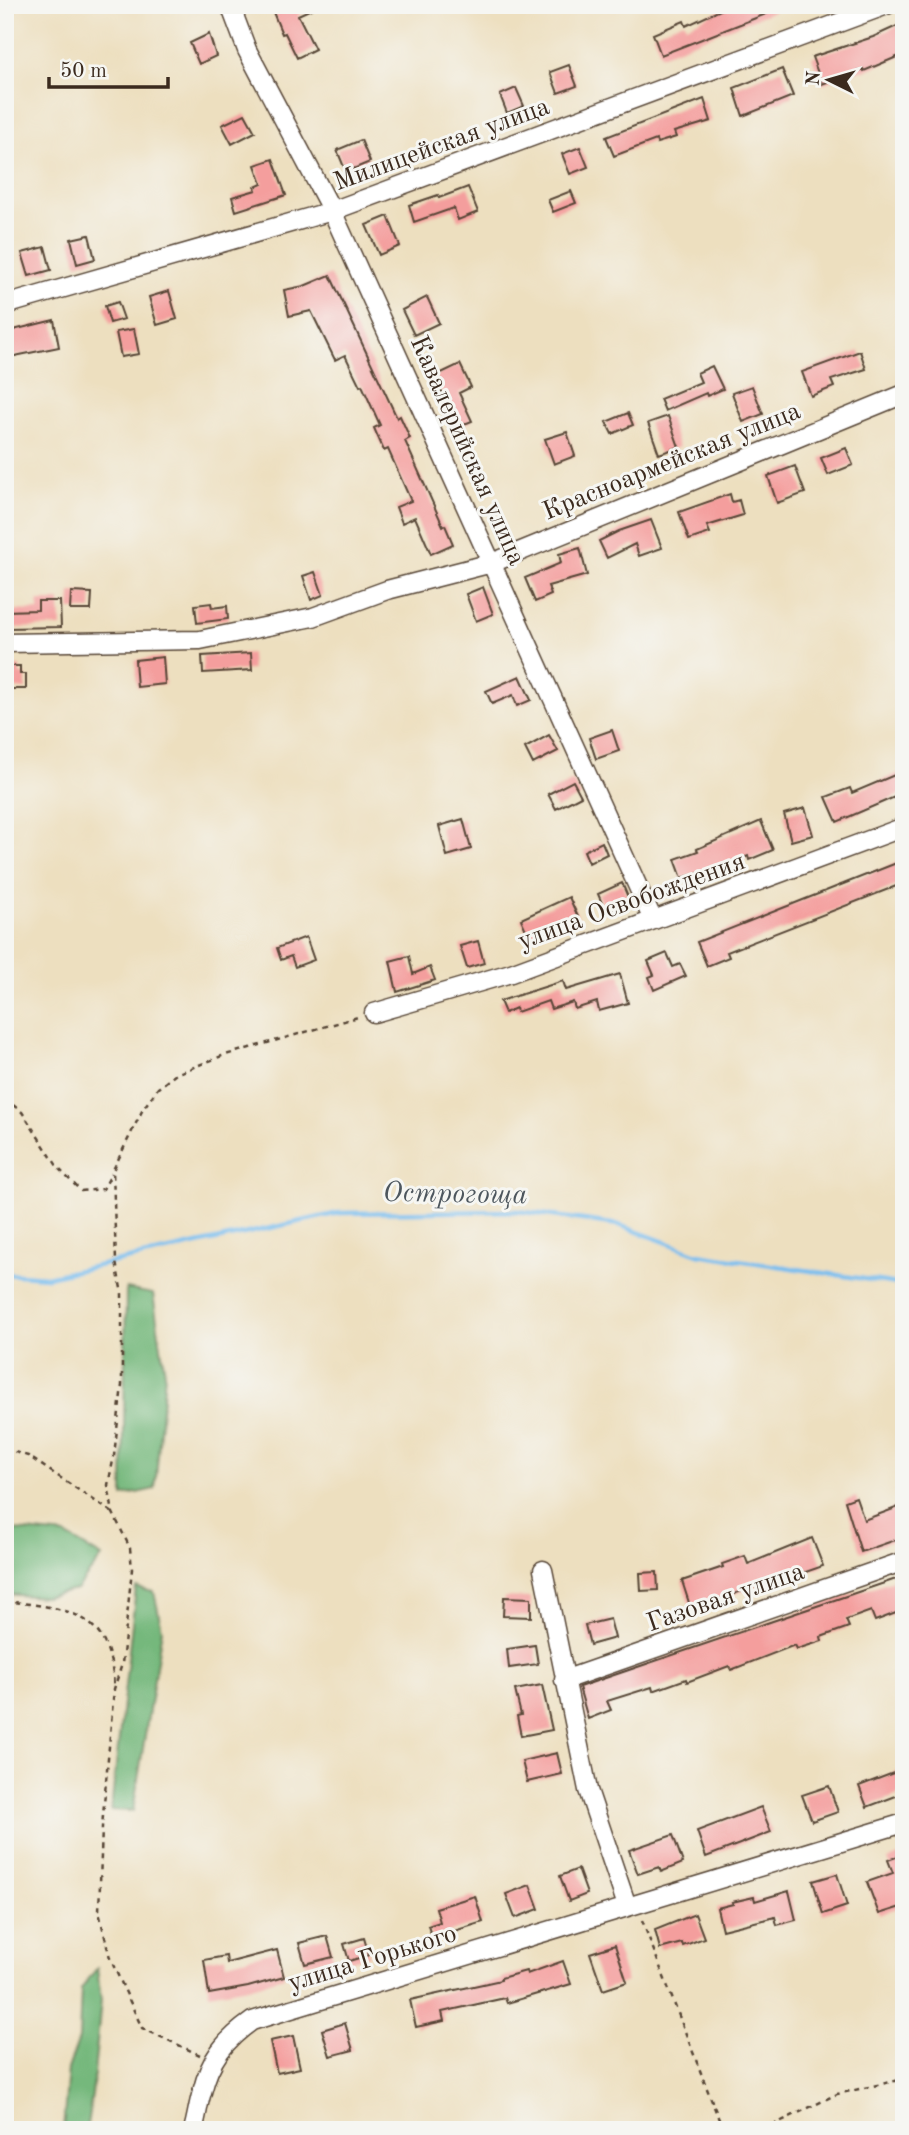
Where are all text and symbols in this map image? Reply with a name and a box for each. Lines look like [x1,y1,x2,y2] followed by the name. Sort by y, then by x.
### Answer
[49,46,168,90] scale bar
[794,46,864,116] north arrow
[60,61,107,82] text: 50 m
[804,70,825,87] text: N
[330,94,553,196] street label: Милицейская улица
[405,332,530,570] street label: Кавалерийская улица
[539,398,804,526] street label: Красноармейская улица
[515,849,749,955] street label: улица Освобождения
[382,1180,528,1210] water label: Острогоща
[643,1559,808,1637] street label: Газовая улица
[285,1921,460,1997] street label: улица Горького

